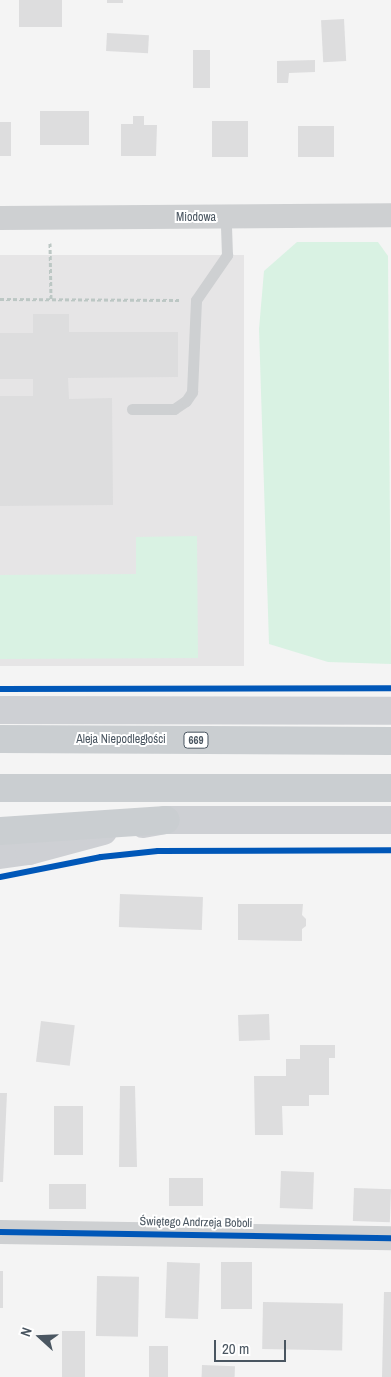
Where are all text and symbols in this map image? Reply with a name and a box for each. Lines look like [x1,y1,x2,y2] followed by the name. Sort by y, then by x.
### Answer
[176,211,216,225] street label: Miodowa
[182,732,210,748] road number: 669
[76,733,166,747] street label: Aleja Niepodległości
[139,1215,253,1231] street label: Świętego Andrzeja Boboli
[15,1312,65,1362] north arrow
[16,1325,36,1339] text: N
[216,1330,288,1362] scale bar
[222,1338,249,1359] text: 20 m

